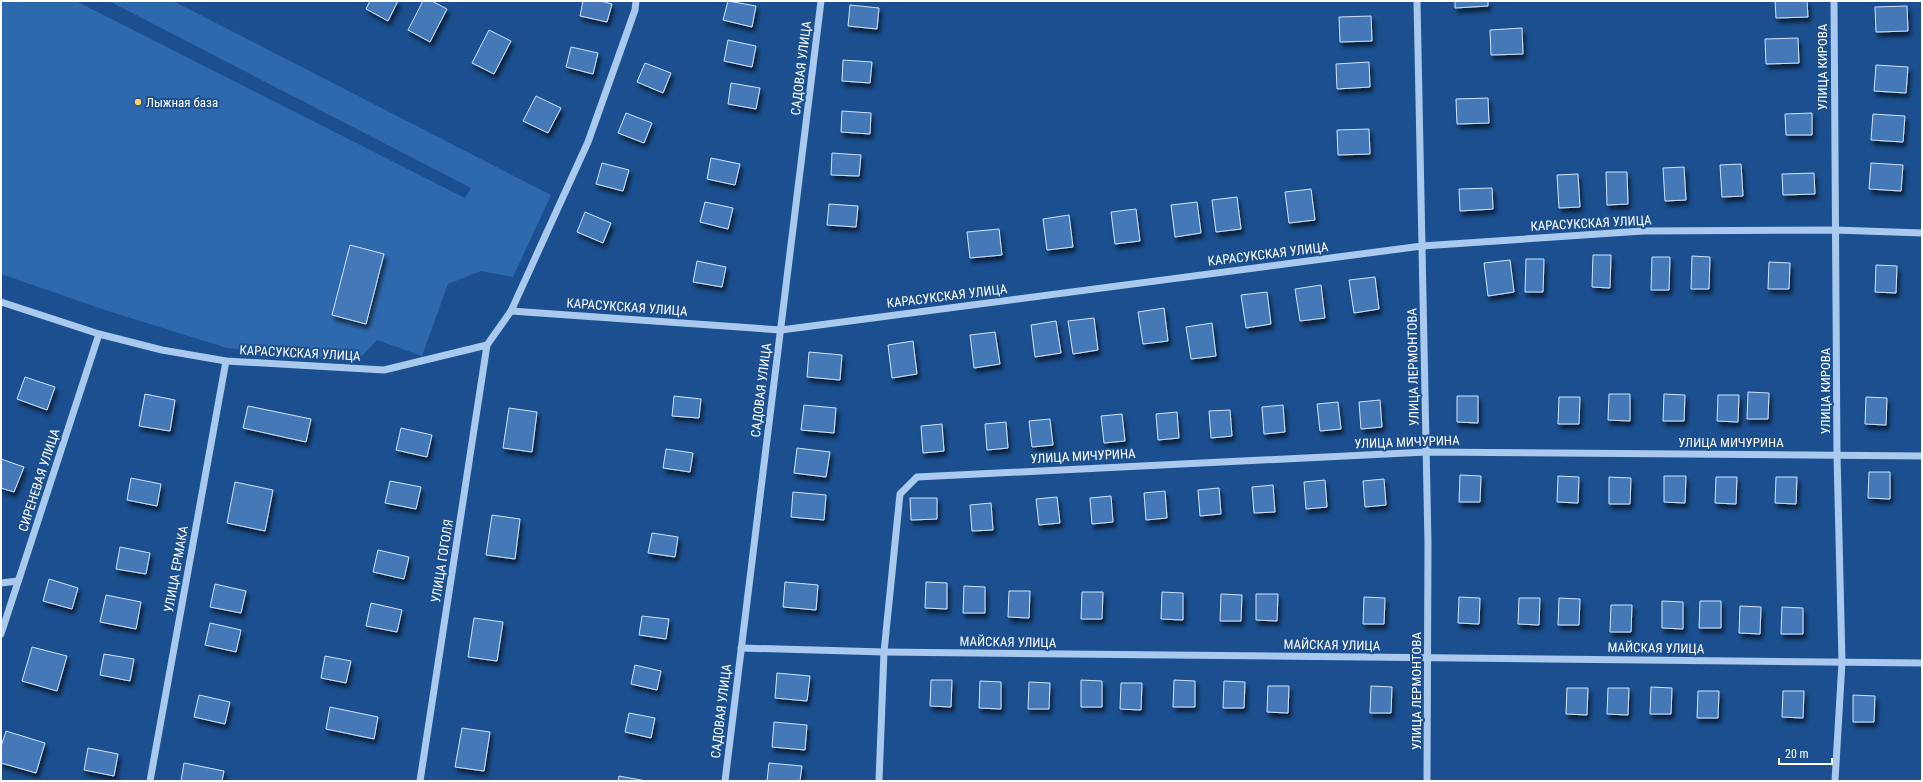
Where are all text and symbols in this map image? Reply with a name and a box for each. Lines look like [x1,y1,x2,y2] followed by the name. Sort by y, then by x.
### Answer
[788,20,814,116] street label: САДОВАЯ УЛИЦА
[1815,23,1830,110] street label: УЛИЦА КИРОВА
[146,95,218,110] place label: Лыжная база
[133,97,143,107] marker: Лыжная база
[1530,212,1652,234] street label: КАРАСУКСКАЯ УЛИЦА
[1207,239,1330,269] street label: КАРАСУКСКАЯ УЛИЦА
[886,281,1009,311] street label: КАРАСУКСКАЯ УЛИЦА
[566,295,689,319] street label: КАРАСУКСКАЯ УЛИЦА
[1404,307,1422,426] street label: УЛИЦА ЛЕРМОНТОВА
[239,342,361,364] street label: КАРАСУКСКАЯ УЛИЦА
[748,342,774,438] street label: САДОВАЯ УЛИЦА
[1818,347,1833,434] street label: УЛИЦА КИРОВА
[15,426,63,533] street label: СИРЕНЕВАЯ УЛИЦА
[1354,433,1460,451] street label: УЛИЦА МИЧУРИНА
[1678,435,1784,450] street label: УЛИЦА МИЧУРИНА
[1030,446,1136,466] street label: УЛИЦА МИЧУРИНА
[428,518,456,604] street label: УЛИЦА ГОГОЛЯ
[161,524,191,613] street label: УЛИЦА ЕРМАКА
[1409,632,1424,750] street label: УЛИЦА ЛЕРМОНТОВА
[960,634,1057,650] street label: МАЙСКАЯ УЛИЦА
[1284,637,1381,653] street label: МАЙСКАЯ УЛИЦА
[1608,640,1705,656] street label: МАЙСКАЯ УЛИЦА
[708,663,734,759] street label: САДОВАЯ УЛИЦА
[1779,740,1832,766] scale bar
[1785,747,1809,761] text: 20 m

